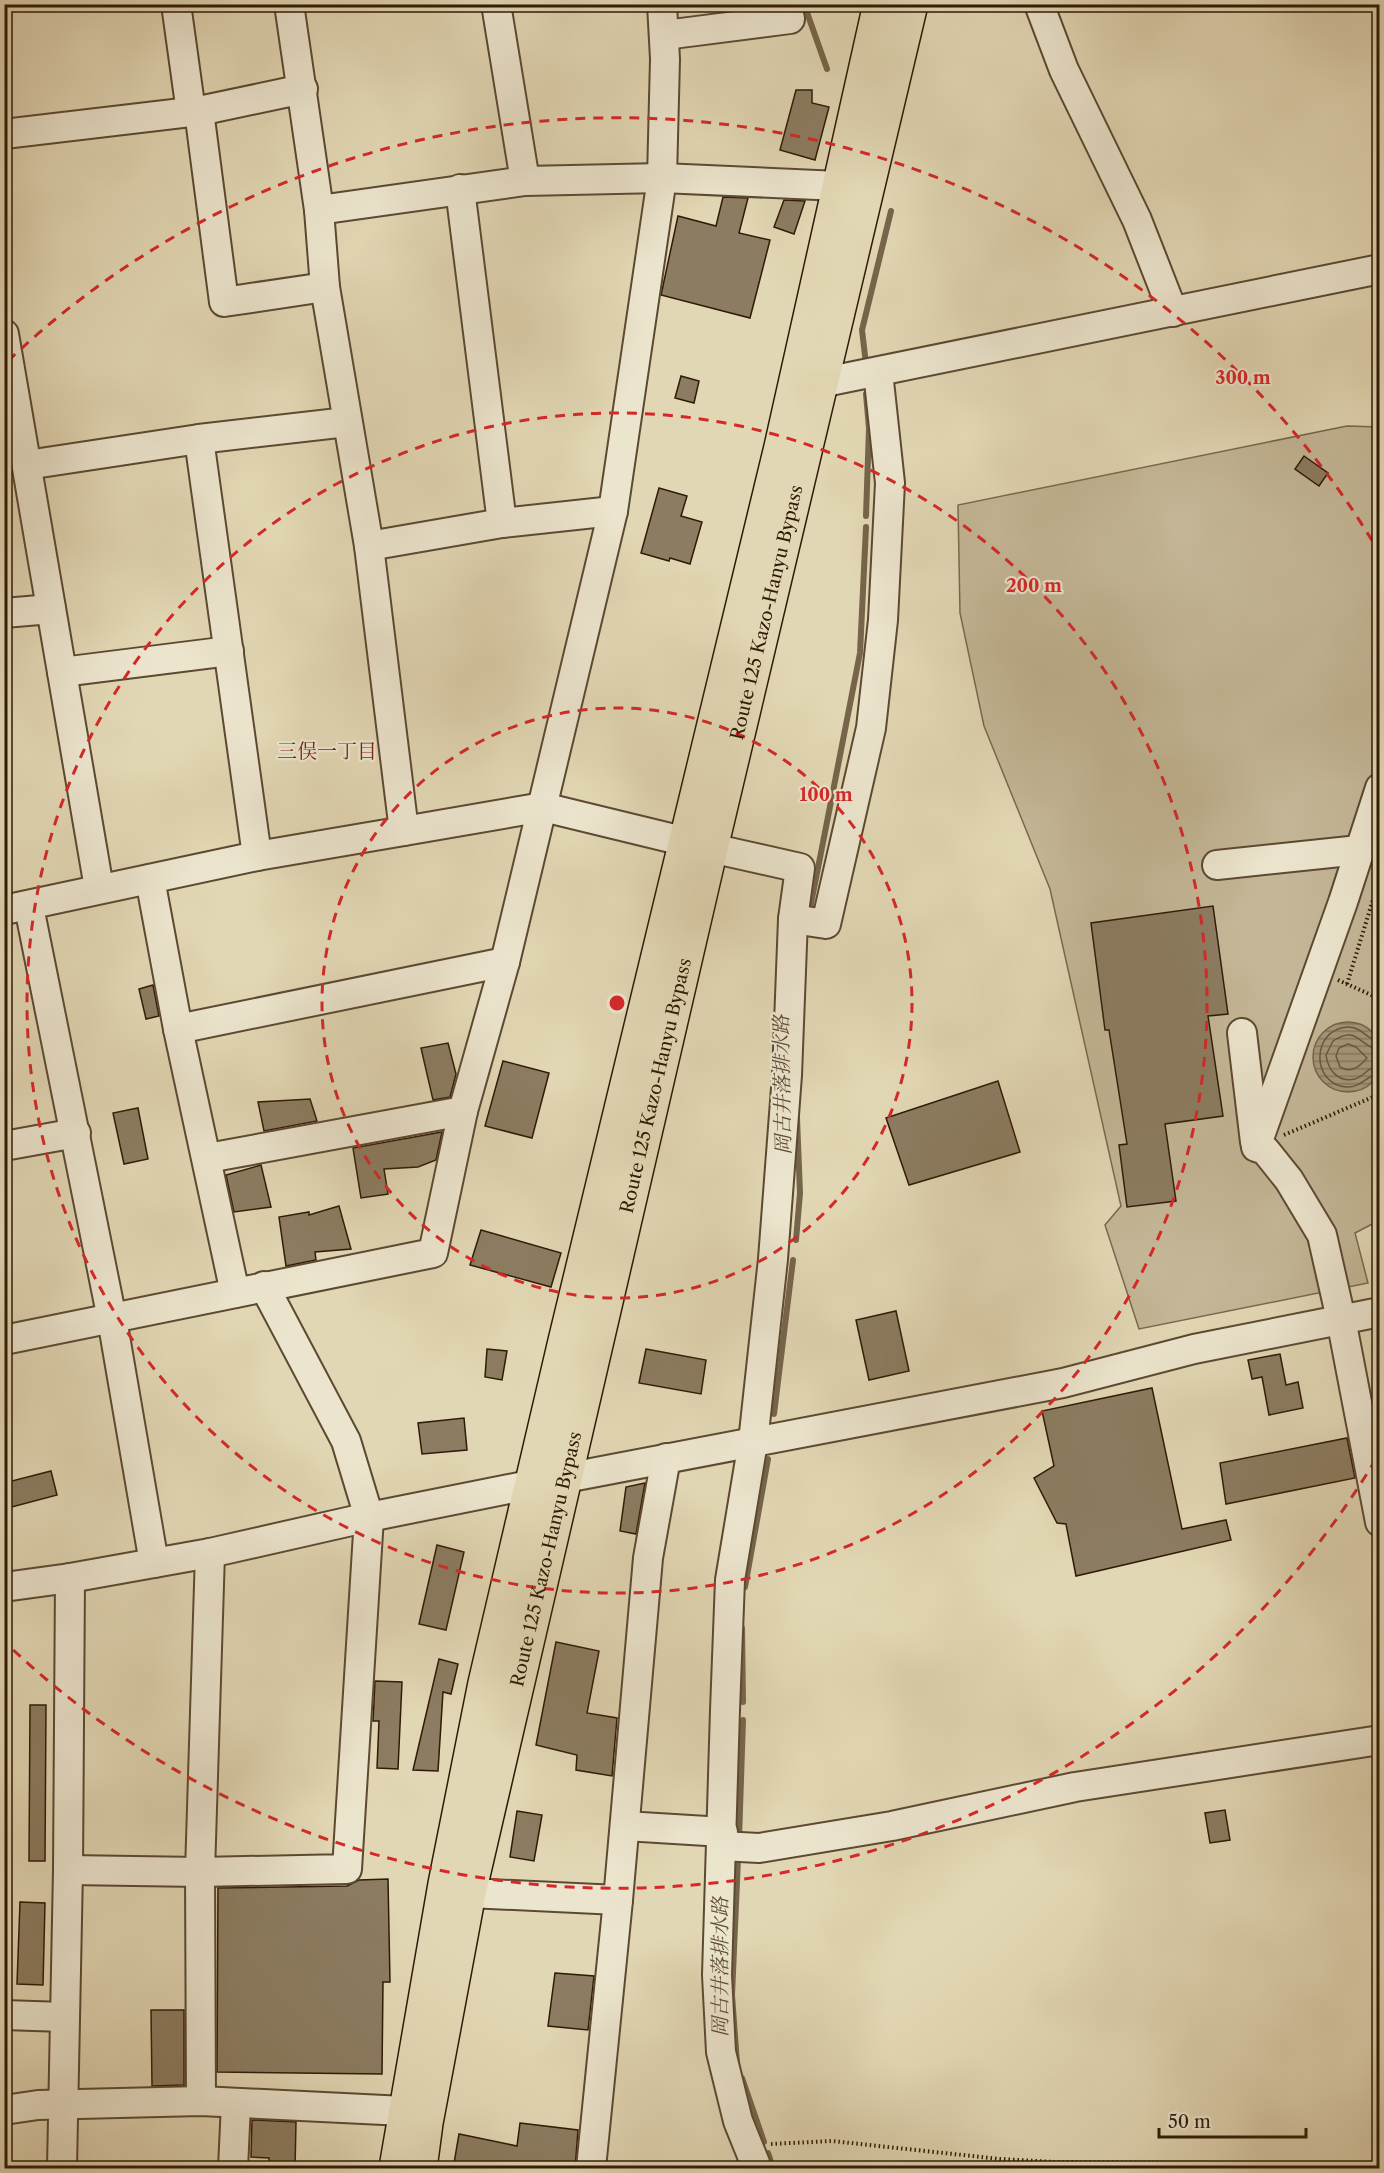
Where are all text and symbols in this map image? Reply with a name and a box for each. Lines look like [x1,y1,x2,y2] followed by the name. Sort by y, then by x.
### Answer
[1215,367,1271,389] text: 300 m
[726,483,808,742] street label: Route 125 Kazo-Hanyu Bypass
[1006,575,1062,597] text: 200 m
[277,739,377,763] district label: 三俣一丁目
[799,784,853,806] text: 100 m
[616,956,696,1215] street label: Route 125 Kazo-Hanyu Bypass
[607,993,627,1013] centre of rings
[769,1013,795,1155] water label: 岡古井落排水路
[506,1430,586,1689] street label: Route 125 Kazo-Hanyu Bypass
[708,1895,732,2037] water label: 岡古井落排水路
[1159,2101,1306,2139] scale bar
[1168,2111,1211,2133] text: 50 m

